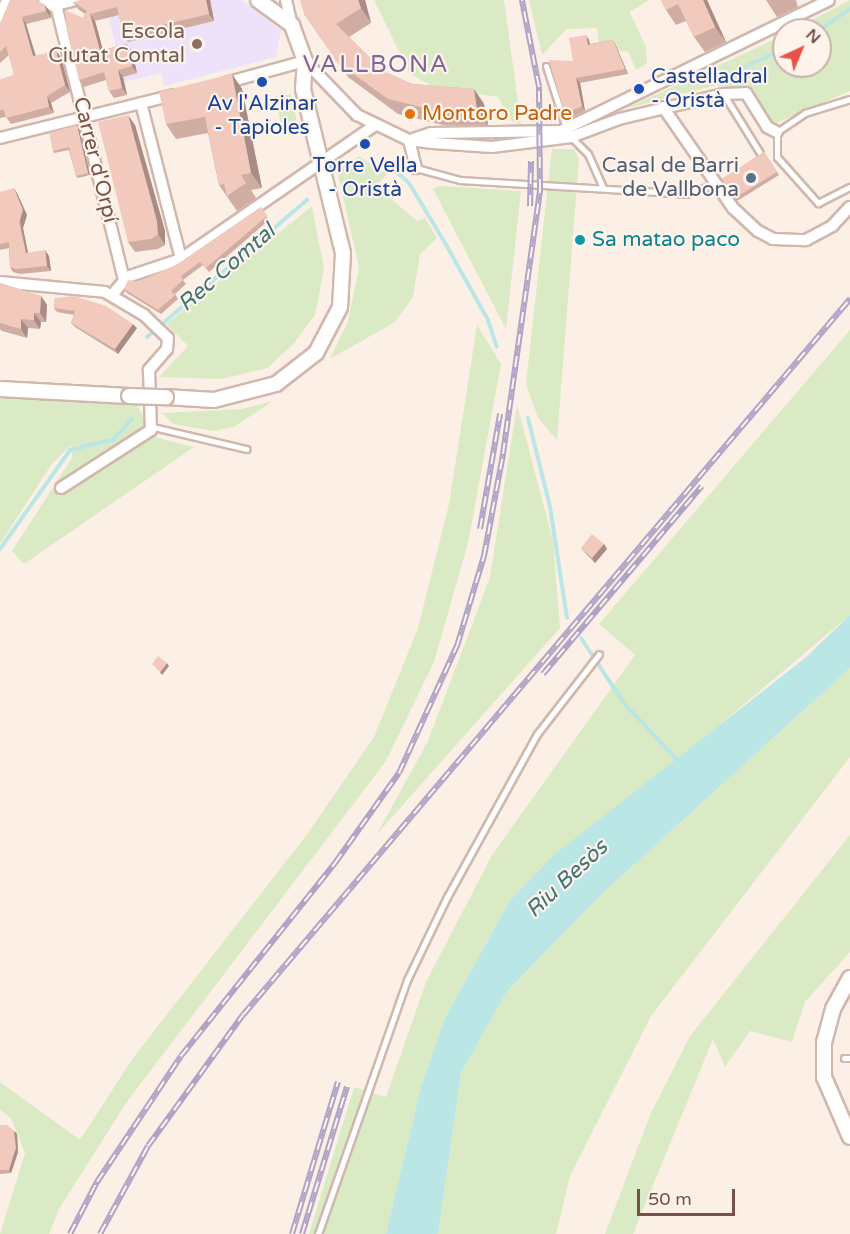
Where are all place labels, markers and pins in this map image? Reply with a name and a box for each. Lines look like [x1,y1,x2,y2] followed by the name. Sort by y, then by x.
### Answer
[48,19,185,69] place label: Escola Ciutat Comtal
[190,37,204,51] marker: Escola Ciutat Comtal
[651,64,768,114] place label: Castelladral - Oristà
[255,75,269,89] marker: Av l'Alzinar - Tapioles
[632,82,646,96] marker: Castelladral - Oristà
[207,91,317,141] place label: Av l'Alzinar - Tapioles
[422,101,572,127] place label: Montoro Padre
[403,107,417,121] marker: Montoro Padre
[358,137,372,151] marker: Torre Vella - Oristà
[313,153,417,203] place label: Torre Vella - Oristà
[602,153,739,203] place label: Casal de Barri de Vallbona
[744,171,758,185] marker: Casal de Barri de Vallbona
[592,227,740,253] place label: Sa matao paco
[573,233,587,247] marker: Sa matao paco

